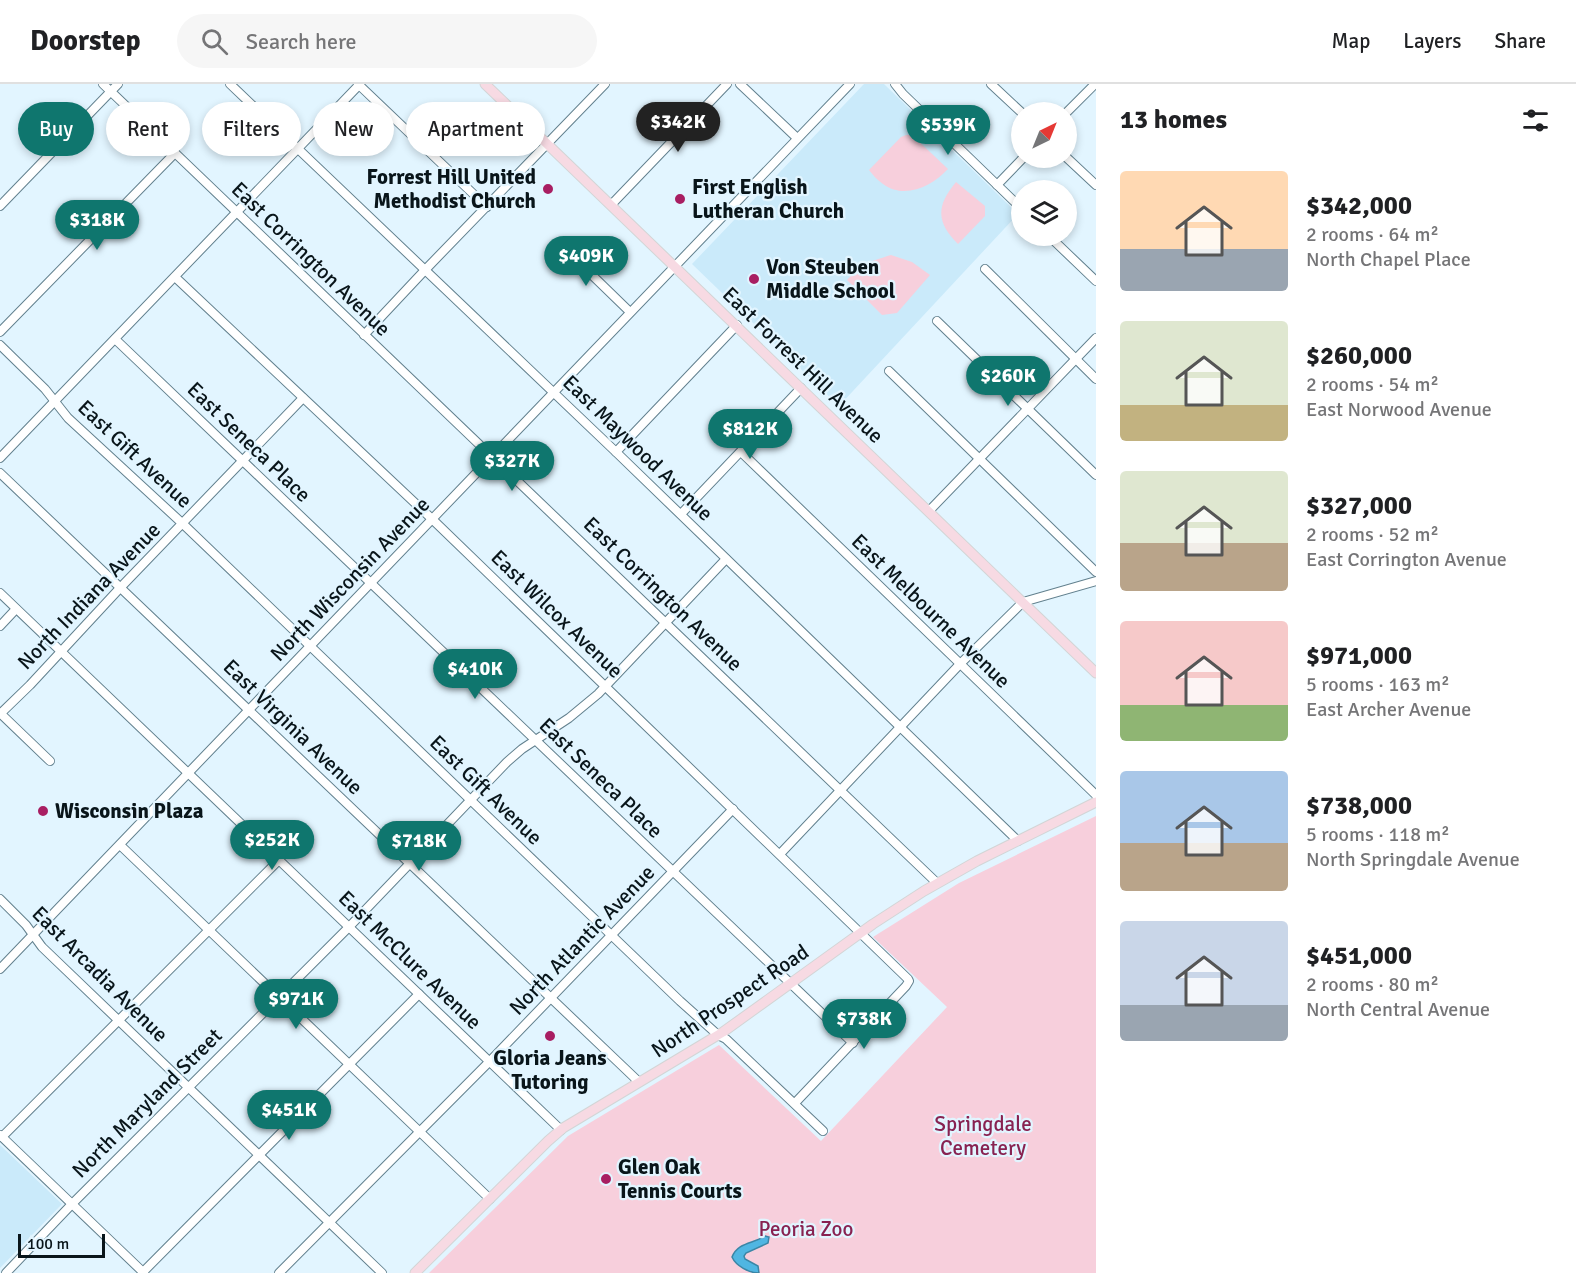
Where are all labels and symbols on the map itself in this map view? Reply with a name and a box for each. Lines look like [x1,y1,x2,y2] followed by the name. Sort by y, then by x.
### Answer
[636,102,720,153] pin: $342K
[1011,102,1077,168] north arrow
[906,105,990,156] pin: $539K
[366,164,536,214] place label: Forrest Hill United Methodist Church
[692,174,844,224] place label: First English Lutheran Church
[226,176,396,342] street label: East Corrington Avenue
[541,182,555,196] marker: Forrest Hill United Methodist Church
[673,192,687,206] marker: First English Lutheran Church
[55,200,139,251] pin: $318K
[544,236,628,287] pin: $409K
[766,254,896,304] place label: Von Steuben Middle School
[747,272,761,286] marker: Von Steuben Middle School
[717,281,889,449] street label: East Forrest Hill Avenue
[966,356,1050,407] pin: $260K
[557,370,719,526] street label: East Maywood Avenue
[182,376,316,508] street label: East Seneca Place
[73,394,197,514] street label: East Gift Avenue
[708,409,792,460] pin: $812K
[470,441,554,492] pin: $327K
[265,491,435,667] street label: North Wisconsin Avenue
[578,511,748,677] street label: East Corrington Avenue
[12,517,166,675] street label: North Indiana Avenue
[846,528,1016,694] street label: East Melbourne Avenue
[486,544,628,684] street label: East Wilcox Avenue
[433,649,517,700] pin: $410K
[218,654,368,800] street label: East Virginia Avenue
[534,712,668,844] street label: East Seneca Place
[424,730,548,850] street label: East Gift Avenue
[55,798,204,824] place label: Wisconsin Plaza
[36,804,50,818] marker: Wisconsin Plaza
[230,820,314,871] pin: $252K
[377,821,461,872] pin: $718K
[504,860,660,1020] street label: North Atlantic Avenue
[333,885,487,1035] street label: East McClure Avenue
[26,900,174,1048] street label: East Arcadia Avenue
[646,939,814,1063] street label: North Prospect Road
[254,979,338,1030] pin: $971K
[822,999,906,1050] pin: $738K
[67,1023,227,1183] street label: North Maryland Street
[543,1029,557,1043] marker: Gloria Jeans Tutoring
[493,1045,607,1095] place label: Gloria Jeans Tutoring
[247,1090,331,1141] pin: $451K
[934,1111,1032,1161] park label: Springdale Cemetery
[618,1154,742,1204] place label: Glen Oak Tennis Courts
[599,1172,613,1186] marker: Glen Oak Tennis Courts
[759,1216,853,1242] park label: Peoria Zoo
[18,1231,105,1258] scale bar

